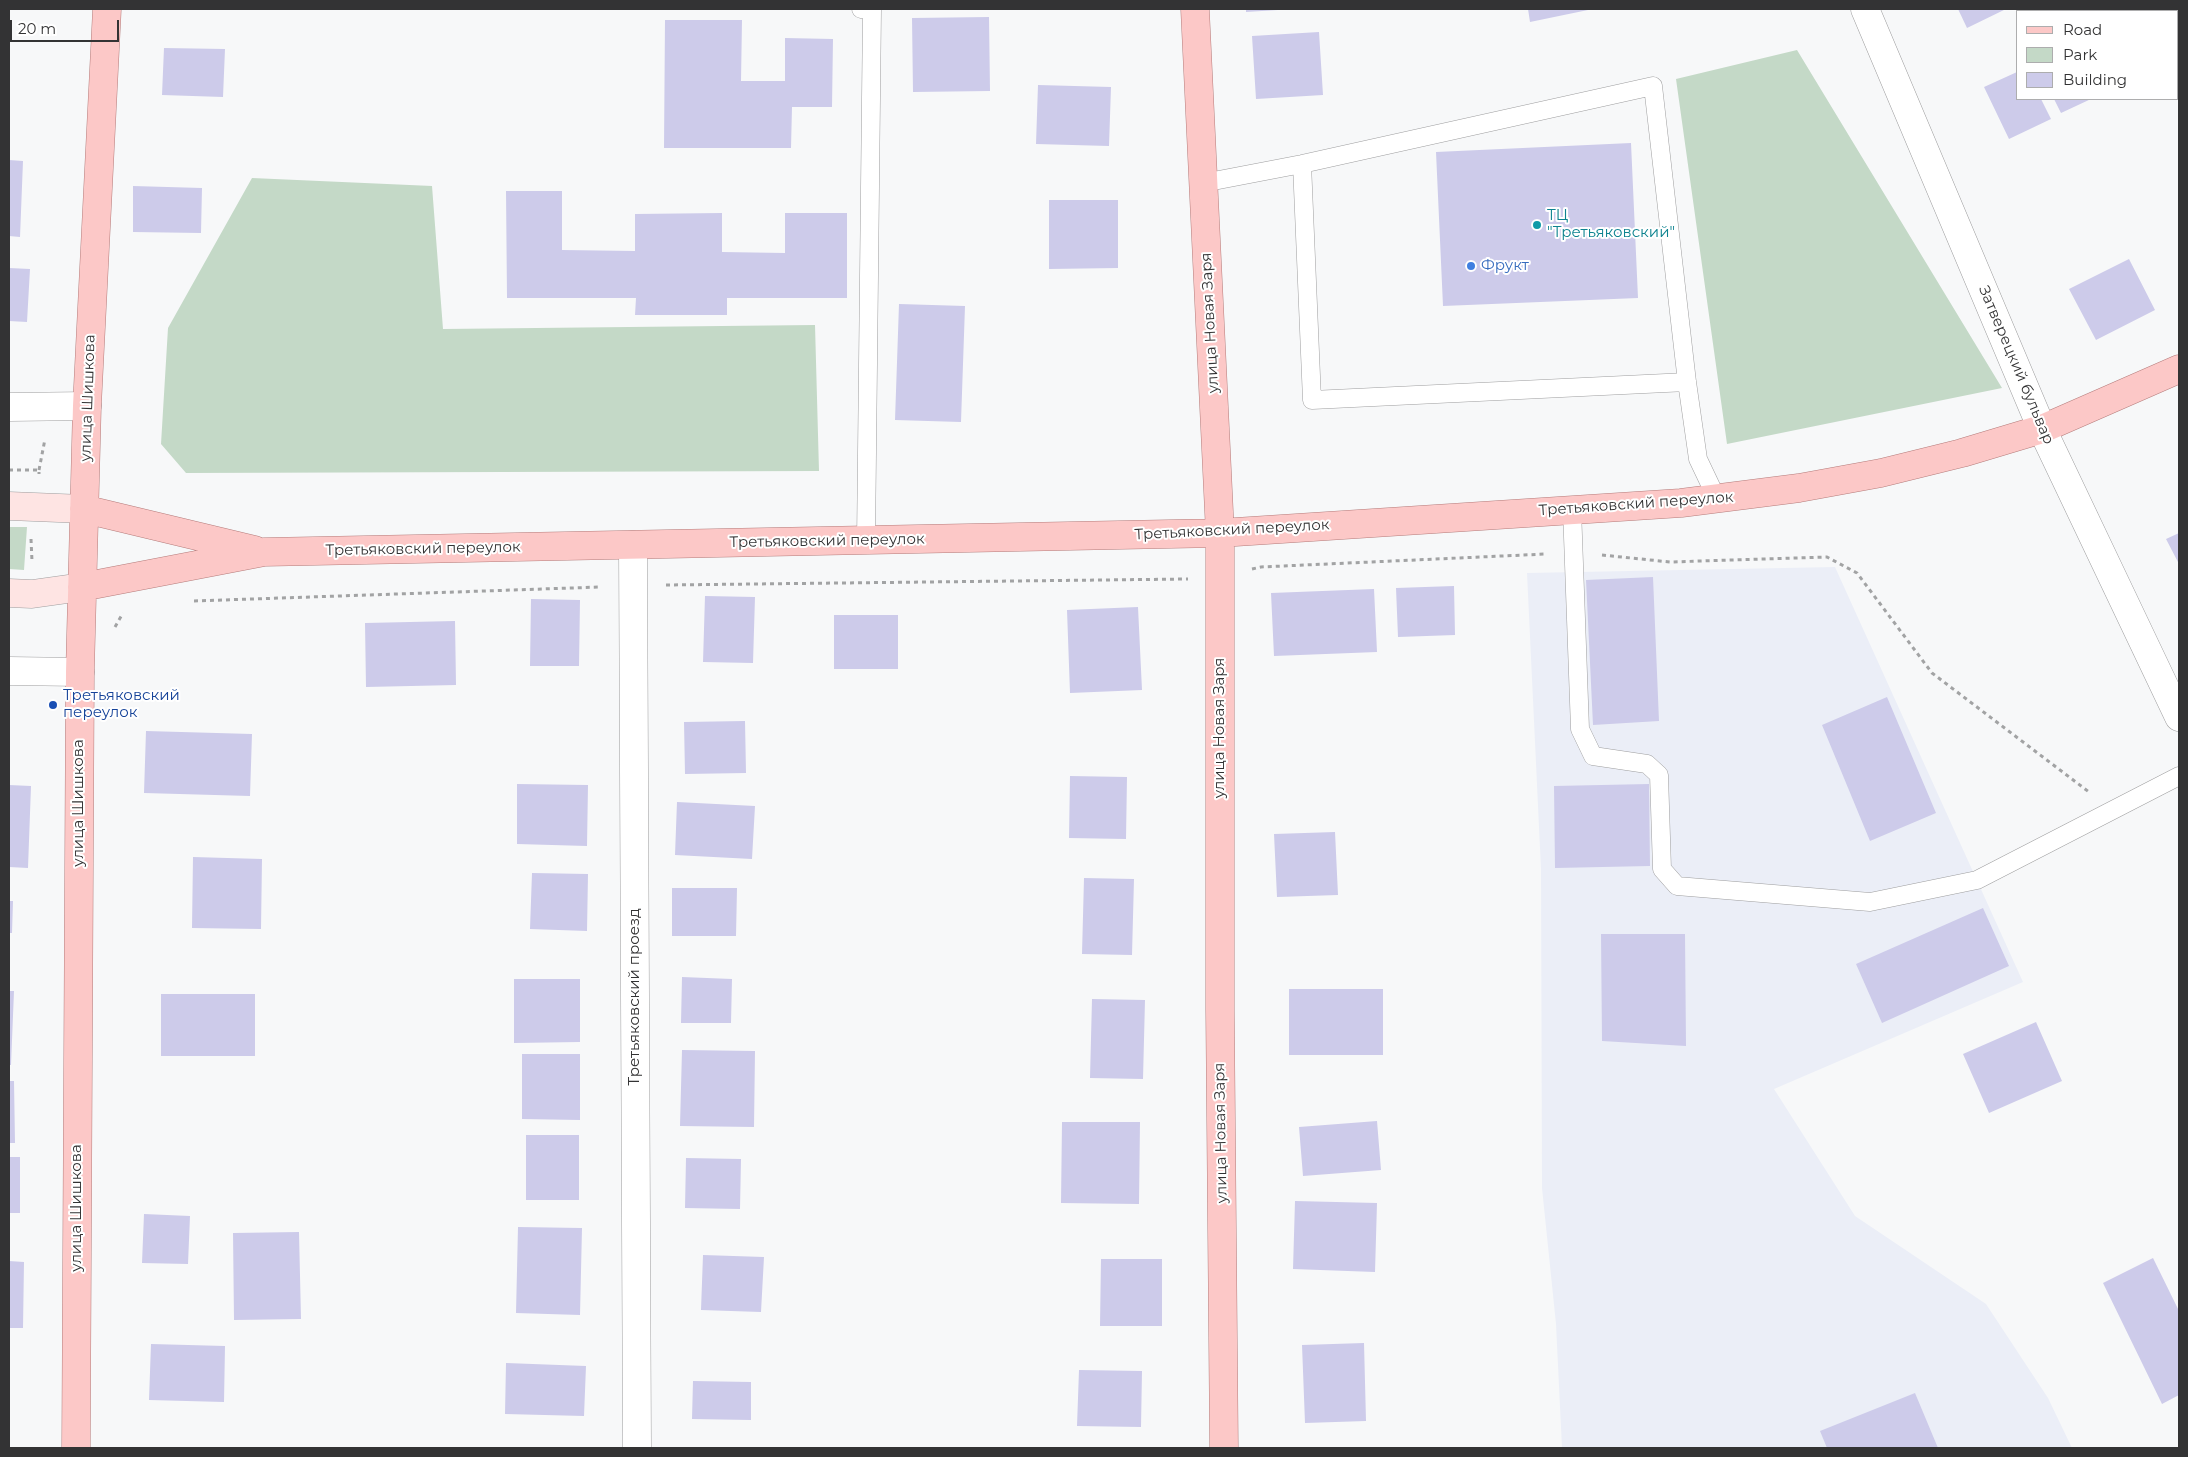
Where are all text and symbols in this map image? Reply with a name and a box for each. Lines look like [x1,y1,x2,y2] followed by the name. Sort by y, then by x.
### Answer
[12,10,121,42] scale bar
[2016,10,2178,100] legend
[18,19,56,38] text: 20 m
[2063,20,2102,39] text: Road
[2063,45,2097,64] text: Park
[2063,70,2127,89] text: Building
[1547,207,1675,242] place label: ТЦ "Третьяковский"
[1531,219,1543,231] marker: ТЦ "Третьяковский"
[1197,252,1223,394] street label: улица Новая Заря
[1481,257,1529,275] place label: Фрукт
[1465,260,1477,272] marker: Фрукт
[1974,283,2058,447] street label: Затверецкий бульвар
[77,334,99,462] street label: улица Шишкова
[1538,488,1734,520] street label: Третьяковский переулок
[1134,516,1330,544] street label: Третьяковский переулок
[729,530,925,552] street label: Третьяковский переулок
[325,538,521,560] street label: Третьяковский переулок
[1211,658,1229,798] street label: улица Новая Заря
[63,687,180,722] place label: Третьяковский переулок
[47,699,59,711] marker: Третьяковский переулок
[70,739,88,867] street label: улица Шишкова
[626,908,644,1086] street label: Третьяковский проезд
[1211,1063,1231,1203] street label: улица Новая Заря
[68,1144,86,1272] street label: улица Шишкова

